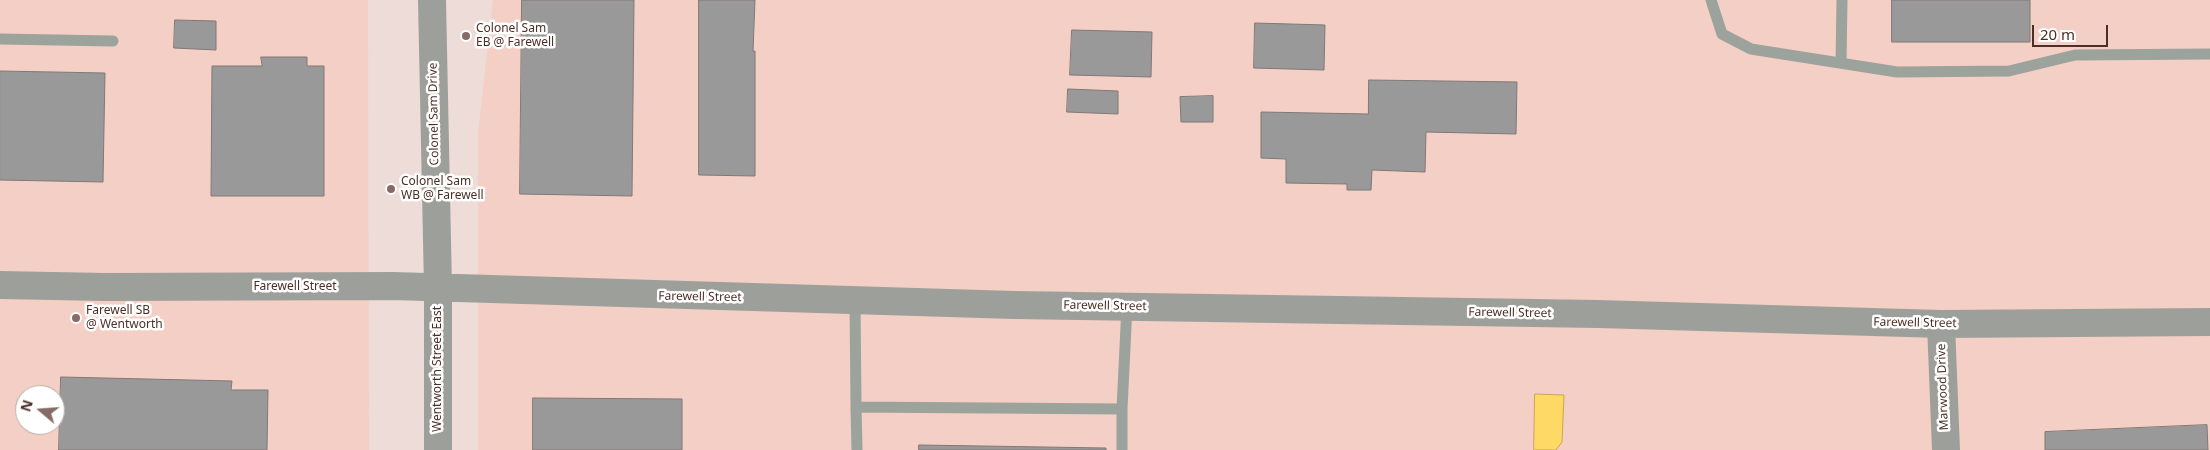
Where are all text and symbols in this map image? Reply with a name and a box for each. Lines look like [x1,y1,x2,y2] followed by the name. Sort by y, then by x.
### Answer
[2035,15,2111,47] scale bar
[476,22,554,50] place label: Colonel Sam EB @ Farewell
[2040,24,2075,44] text: 20 m
[460,30,472,42] marker: Colonel Sam EB @ Farewell
[426,62,442,166] street label: Colonel Sam Drive
[401,175,484,203] place label: Colonel Sam WB @ Farewell
[385,183,397,195] marker: Colonel Sam WB @ Farewell
[253,280,337,294] street label: Farewell Street
[658,289,742,305] street label: Farewell Street
[1063,298,1147,314] street label: Farewell Street
[86,304,163,332] place label: Farewell SB @ Wentworth
[1468,305,1552,321] street label: Farewell Street
[431,306,445,432] street label: Wentworth Street East
[70,312,82,324] marker: Farewell SB @ Wentworth
[1873,315,1957,331] street label: Farewell Street
[1934,343,1952,431] street label: Marwood Drive
[15,385,65,435] north arrow
[15,397,37,414] text: N

